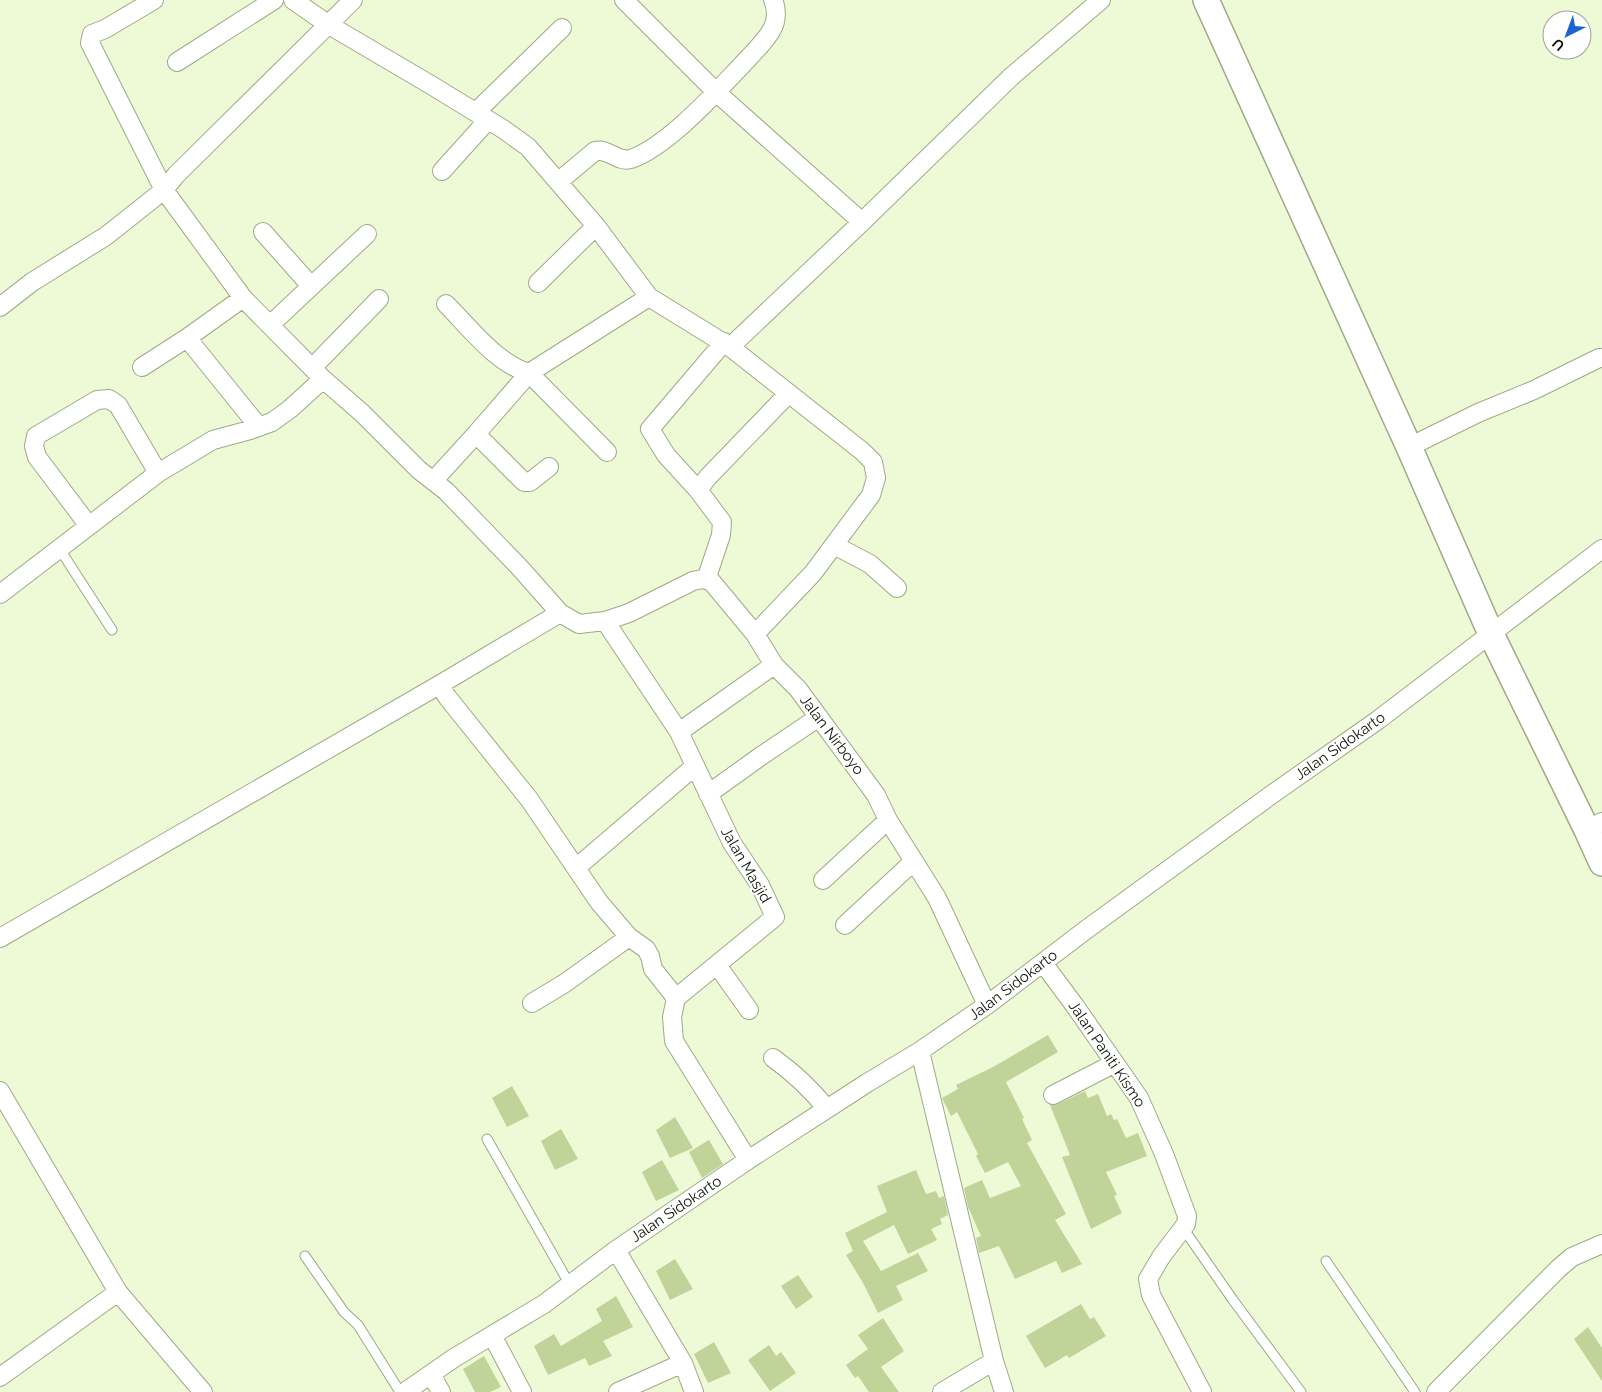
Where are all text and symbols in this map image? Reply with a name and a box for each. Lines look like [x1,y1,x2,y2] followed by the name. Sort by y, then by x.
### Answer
[1542,10,1592,60] north arrow
[1549,35,1568,54] text: U
[796,692,868,778] street label: Jalan Nirboyo
[1291,708,1389,784] street label: Jalan Sidokarto
[717,824,775,906] street label: Jalan Masjid
[965,946,1061,1024] street label: Jalan Sidokarto
[1065,997,1149,1111] street label: Jalan Paniti Kismo
[627,1172,725,1246] street label: Jalan Sidokarto

